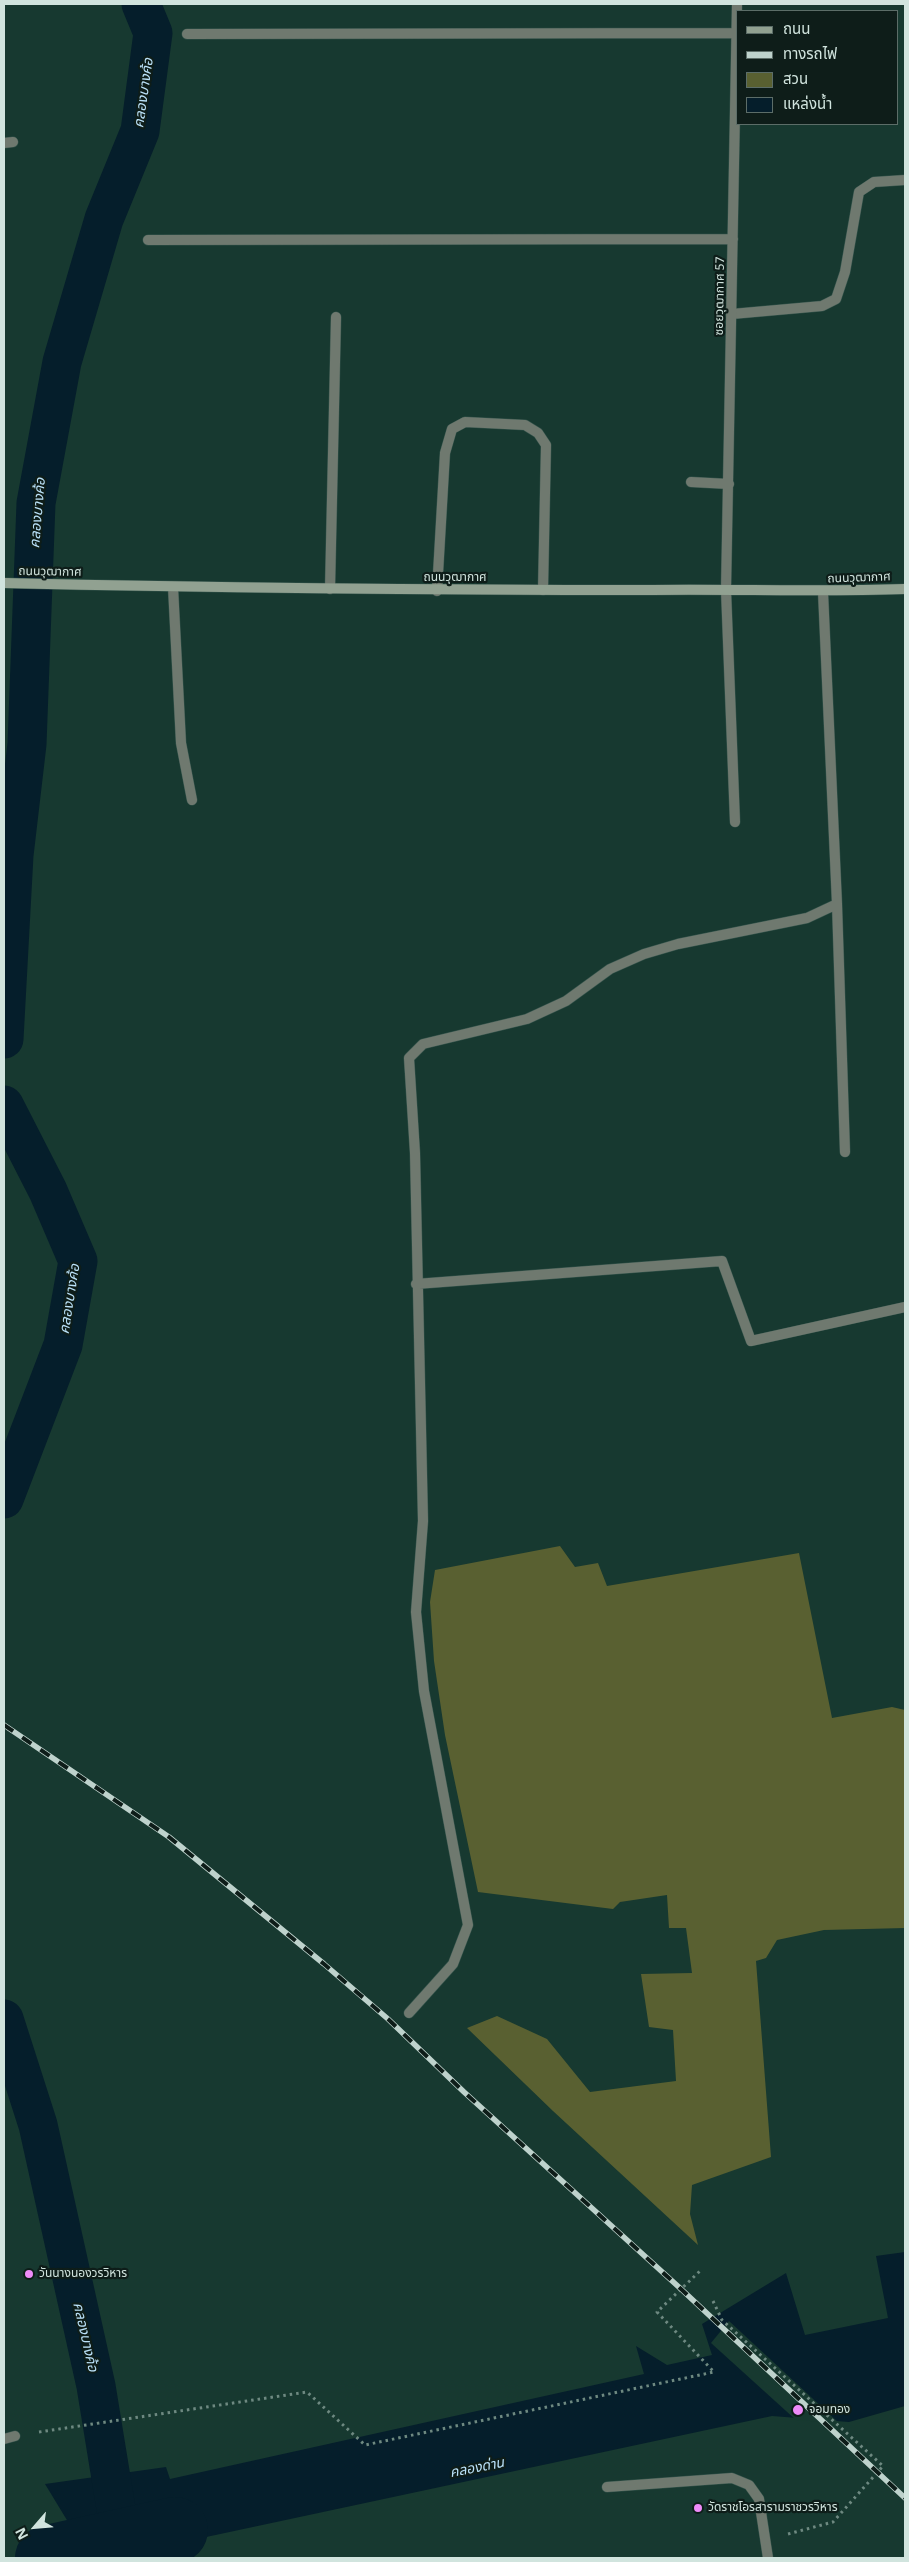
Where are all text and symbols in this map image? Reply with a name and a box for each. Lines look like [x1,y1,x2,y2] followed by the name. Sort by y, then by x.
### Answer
[736,10,899,125] legend
[783,18,810,38] text: ถนน
[783,43,837,63] text: ทางรถไฟ
[131,57,157,129] water label: คลองบางค้อ
[783,68,808,88] text: สวน
[783,93,832,113] text: แหล่งน้ำ
[712,257,728,335] street label: ซอยวุฒากาศ 57
[27,477,49,549] water label: คลองบางค้อ
[18,564,82,580] street label: ถนนวุฒากาศ
[827,570,891,586] street label: ถนนวุฒากาศ
[423,571,487,585] street label: ถนนวุฒากาศ
[56,1263,84,1335] water label: คลองบางค้อ
[39,2267,127,2281] place label: วันนางนองวรวิหาร
[23,2268,35,2280] marker: วันนางนองวรวิหาร
[69,2301,101,2373] water label: คลองบางค้อ
[791,2403,805,2417] marker: จอมทอง
[809,2403,850,2417] place label: จอมทอง
[448,2455,506,2481] water label: คลองด่าน
[708,2501,838,2515] place label: วัดราชโอรสารามราชวรวิหาร
[10,2502,60,2552] north arrow
[692,2502,704,2514] marker: วัดราชโอรสารามราชวรวิหาร
[10,2525,32,2543] text: N

